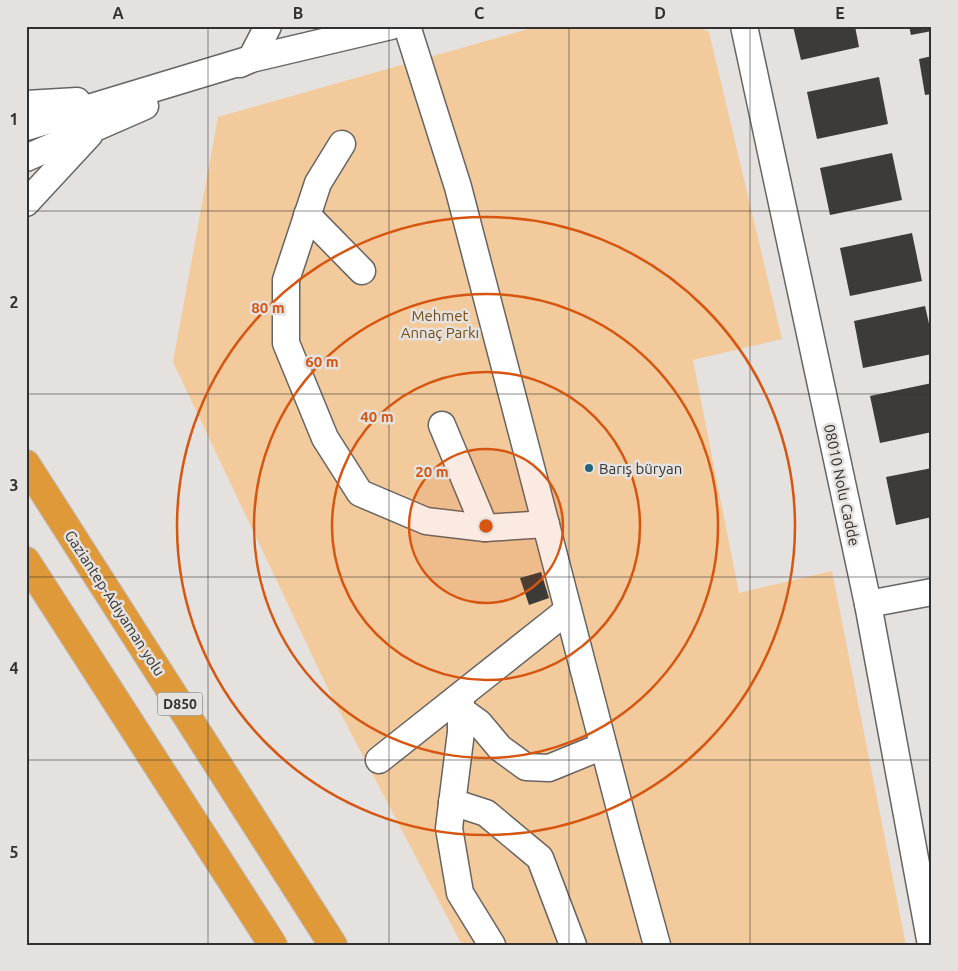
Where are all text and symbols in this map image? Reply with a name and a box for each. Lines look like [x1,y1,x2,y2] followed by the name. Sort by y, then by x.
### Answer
[112,4,124,22] text: A
[293,4,303,22] text: B
[474,4,484,22] text: C
[654,4,666,22] text: D
[835,4,845,22] text: E
[9,110,19,128] text: 1
[9,293,19,311] text: 2
[251,299,285,316] text: 80 m
[401,307,479,341] park label: Mehmet Annaç Parkı
[305,353,339,370] text: 60 m
[360,408,394,425] text: 40 m
[821,423,863,547] street label: 08010 Nolu Cadde
[599,460,682,477] place label: Barış büryan
[583,462,595,474] marker: Barış büryan
[415,463,449,480] text: 20 m
[9,476,19,494] text: 3
[477,517,495,535] centre of rings
[62,527,168,679] street label: Gaziantep-Adıyaman yolu
[9,659,19,677] text: 4
[158,692,202,716] road number: D850
[9,843,19,861] text: 5

